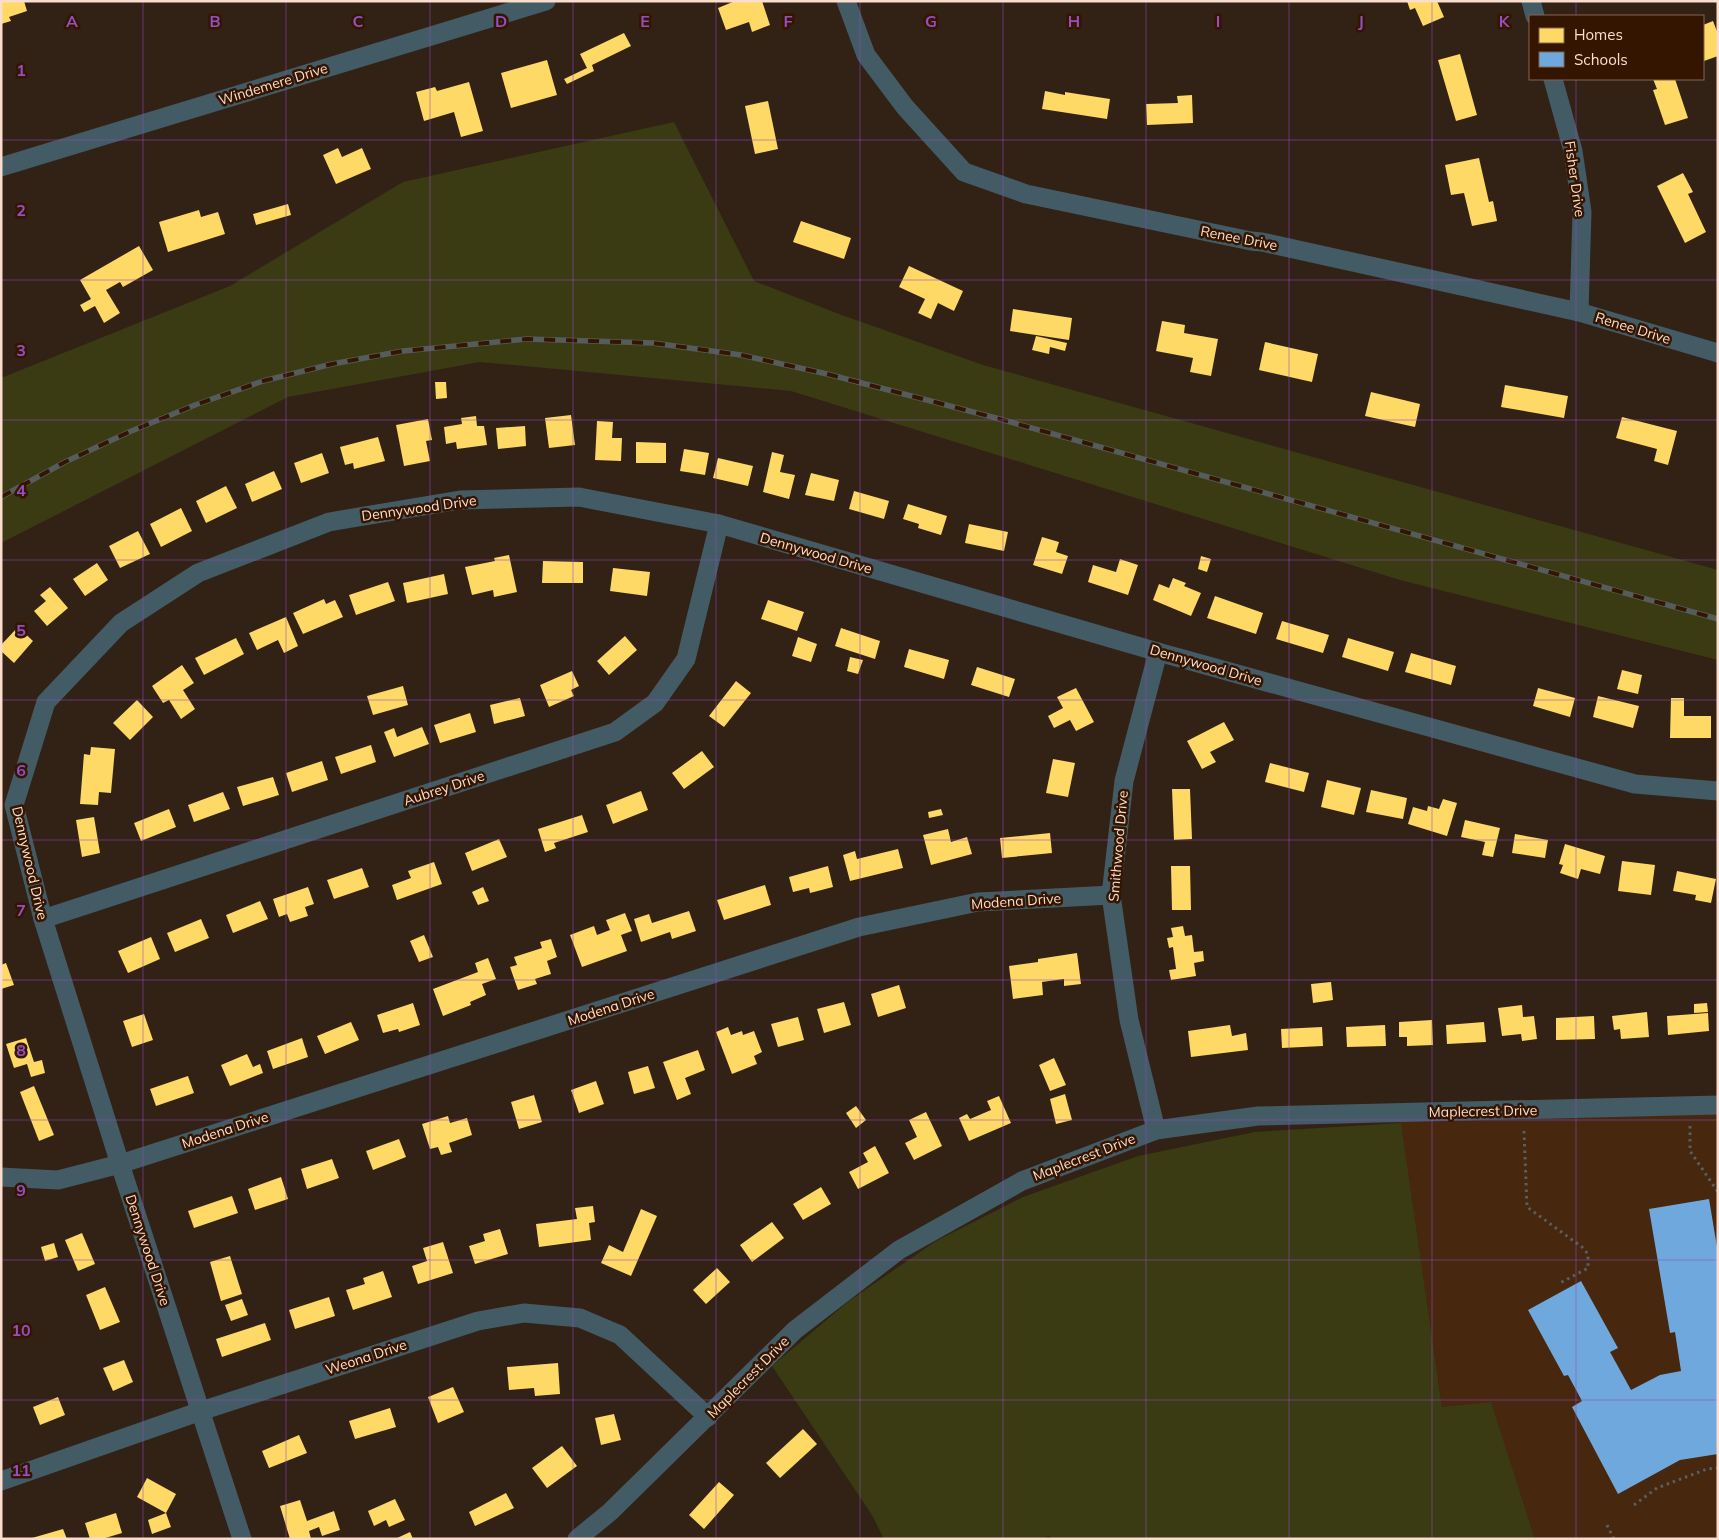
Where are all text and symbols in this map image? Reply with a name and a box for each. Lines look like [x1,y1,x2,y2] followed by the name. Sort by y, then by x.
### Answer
[66,11,78,31] text: A
[209,11,221,31] text: B
[353,11,364,31] text: C
[495,11,507,31] text: D
[640,11,650,31] text: E
[783,11,793,31] text: F
[925,11,937,31] text: G
[1068,11,1080,31] text: H
[1216,11,1220,31] text: I
[1358,11,1364,31] text: J
[1499,11,1511,31] text: K
[1529,15,1704,80] legend
[1574,25,1623,44] text: Homes
[1574,50,1628,69] text: Schools
[216,59,330,109] street label: Windemere Drive
[16,60,26,80] text: 1
[1561,140,1589,218] street label: Fisher Drive
[16,200,26,220] text: 2
[1199,222,1279,254] street label: Renee Drive
[1593,308,1673,348] street label: Renee Drive
[16,340,26,360] text: 3
[16,480,26,500] text: 4
[360,491,478,525] street label: Dennywood Drive
[758,528,874,578] street label: Dennywood Drive
[16,620,26,640] text: 5
[1148,640,1264,690] street label: Dennywood Drive
[16,760,26,780] text: 6
[401,766,487,810] street label: Aubrey Drive
[1104,790,1132,902] street label: Smithwood Drive
[8,804,52,922] street label: Dennywood Drive
[970,889,1062,913] street label: Modena Drive
[16,900,26,920] text: 7
[565,985,657,1029] street label: Modena Drive
[16,1040,26,1060] text: 8
[1429,1101,1537,1121] street label: Maplecrest Drive
[179,1108,271,1152] street label: Modena Drive
[1030,1129,1138,1185] street label: Maplecrest Drive
[16,1180,26,1200] text: 9
[122,1192,174,1308] street label: Dennywood Drive
[11,1320,31,1340] text: 10
[703,1332,793,1422] street label: Maplecrest Drive
[323,1335,409,1379] street label: Weona Drive
[11,1460,31,1480] text: 11

